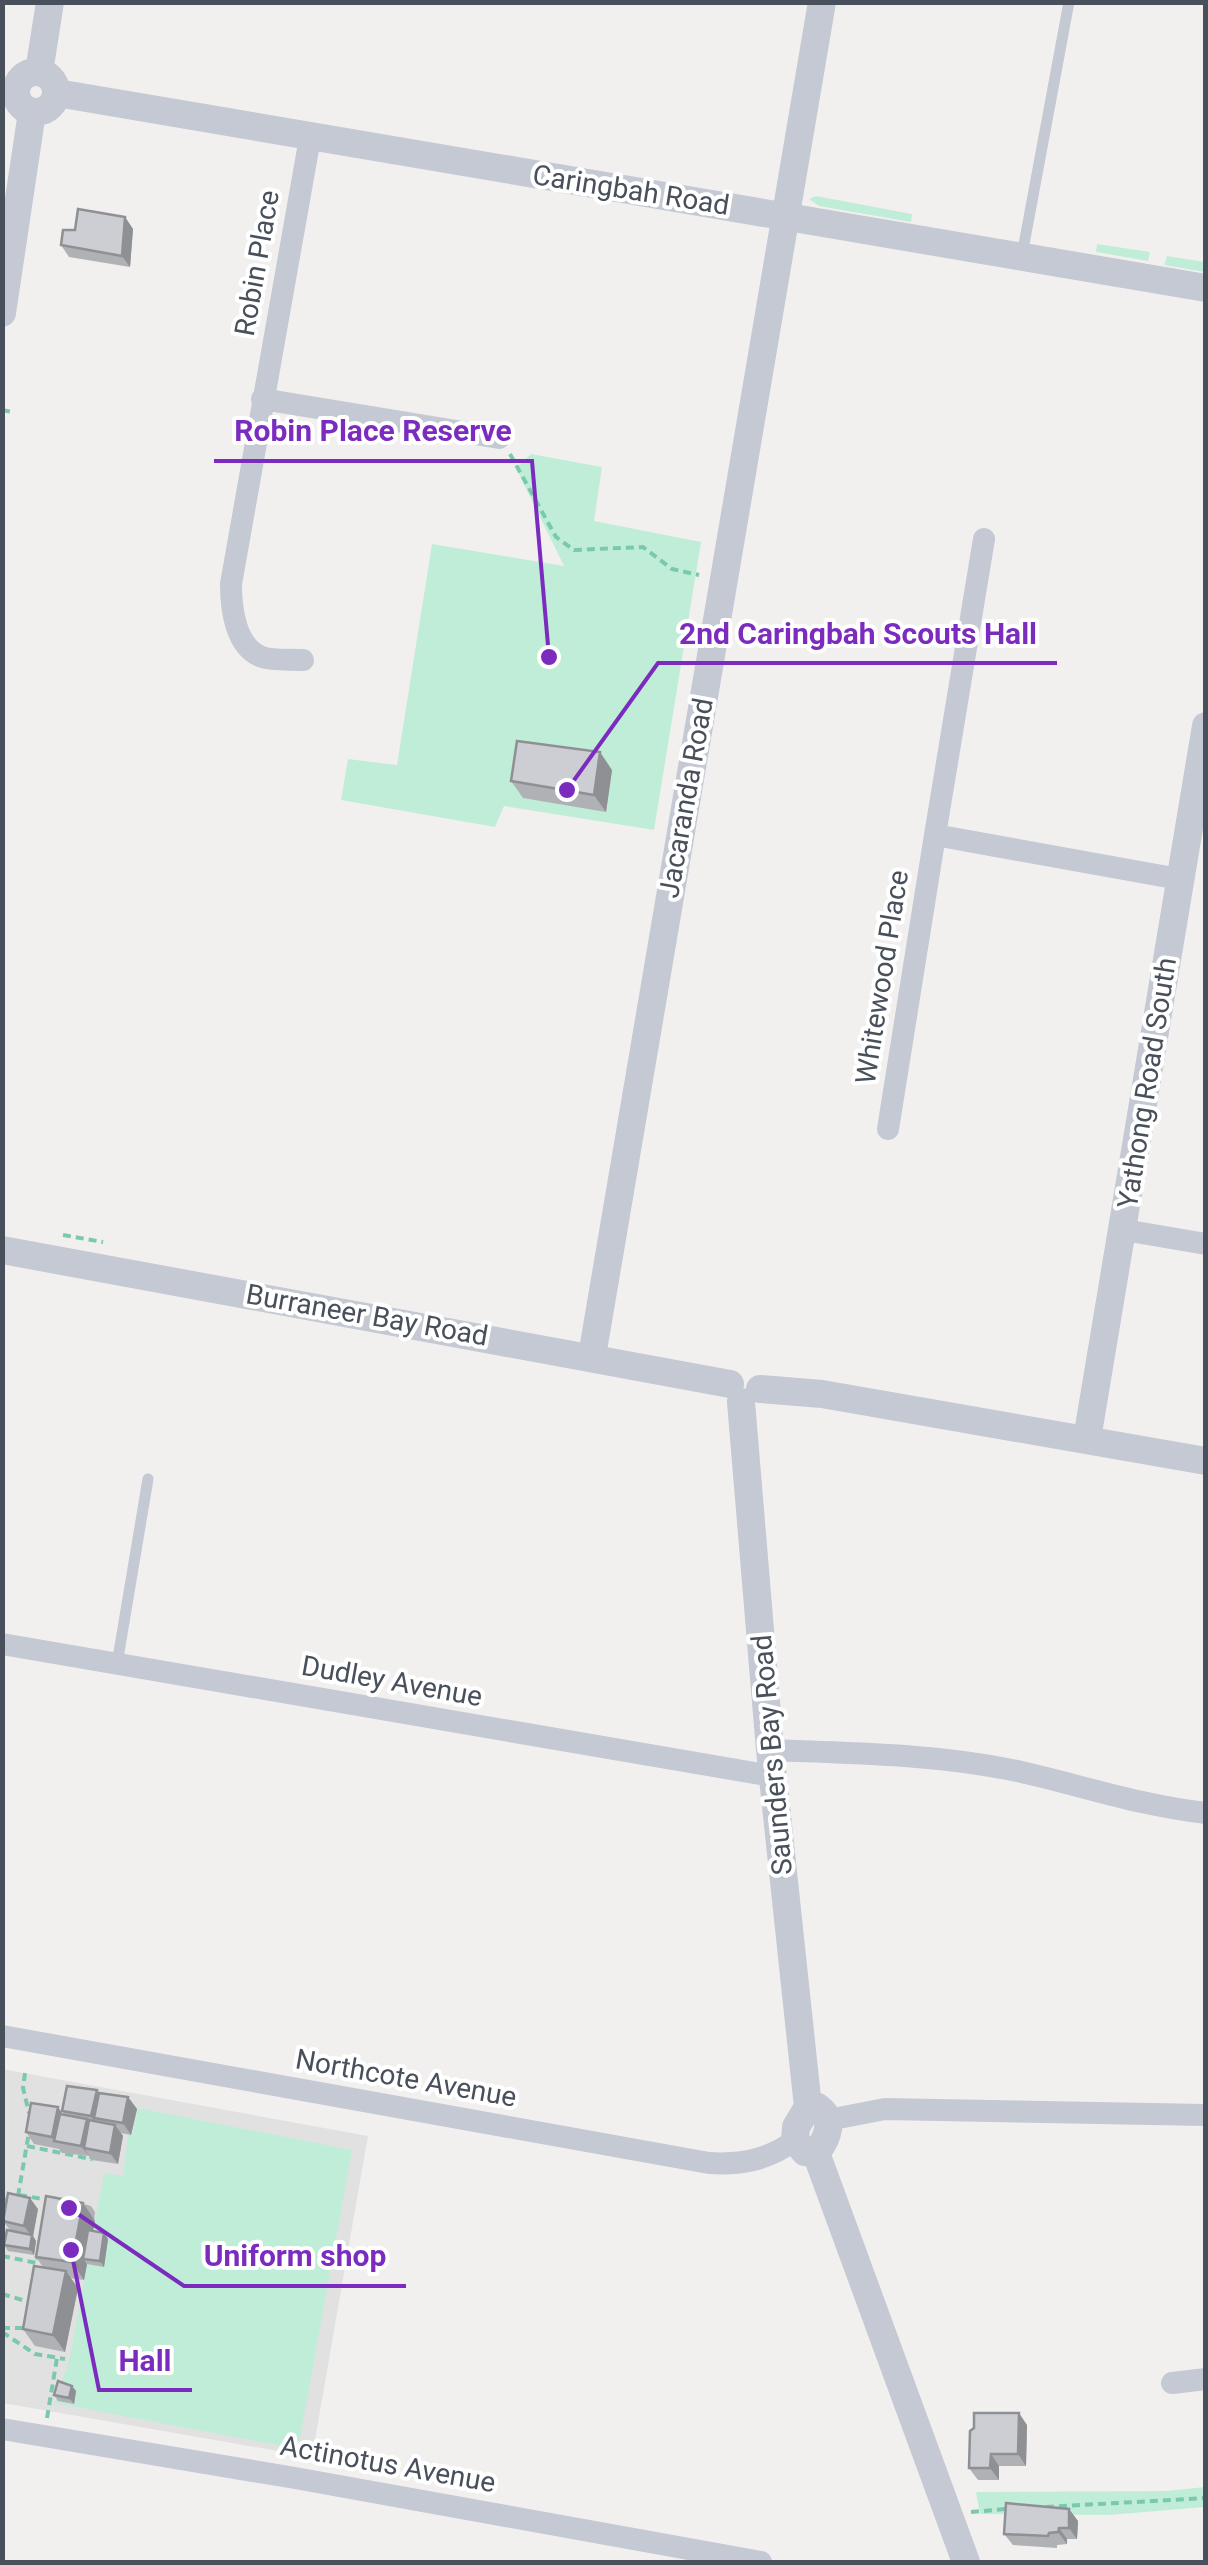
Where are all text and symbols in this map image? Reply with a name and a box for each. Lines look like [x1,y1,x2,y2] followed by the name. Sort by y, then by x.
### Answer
[530,158,732,222] street label: Caringbah Road
[228,188,286,338] street label: Robin Place
[214,401,532,461] callout: Robin Place Reserve
[234,413,512,448] text: Robin Place Reserve
[658,603,1057,663] callout: 2nd Caringbah Scouts Hall
[679,616,1037,651] text: 2nd Caringbah Scouts Hall
[652,695,720,901] street label: Jacaranda Road
[849,868,915,1086] street label: Whitewood Place
[1111,955,1183,1211] street label: Yathong Road South
[243,1277,491,1353] street label: Burraneer Bay Road
[745,1633,799,1877] street label: Saunders Bay Road
[299,1649,485,1713] street label: Dudley Avenue
[293,2042,519,2114] street label: Northcote Avenue
[184,2226,406,2286] callout: Uniform shop
[204,2238,386,2273] text: Uniform shop
[99,2330,192,2390] callout: Hall
[118,2343,172,2378] text: Hall
[278,2429,498,2499] street label: Actinotus Avenue

